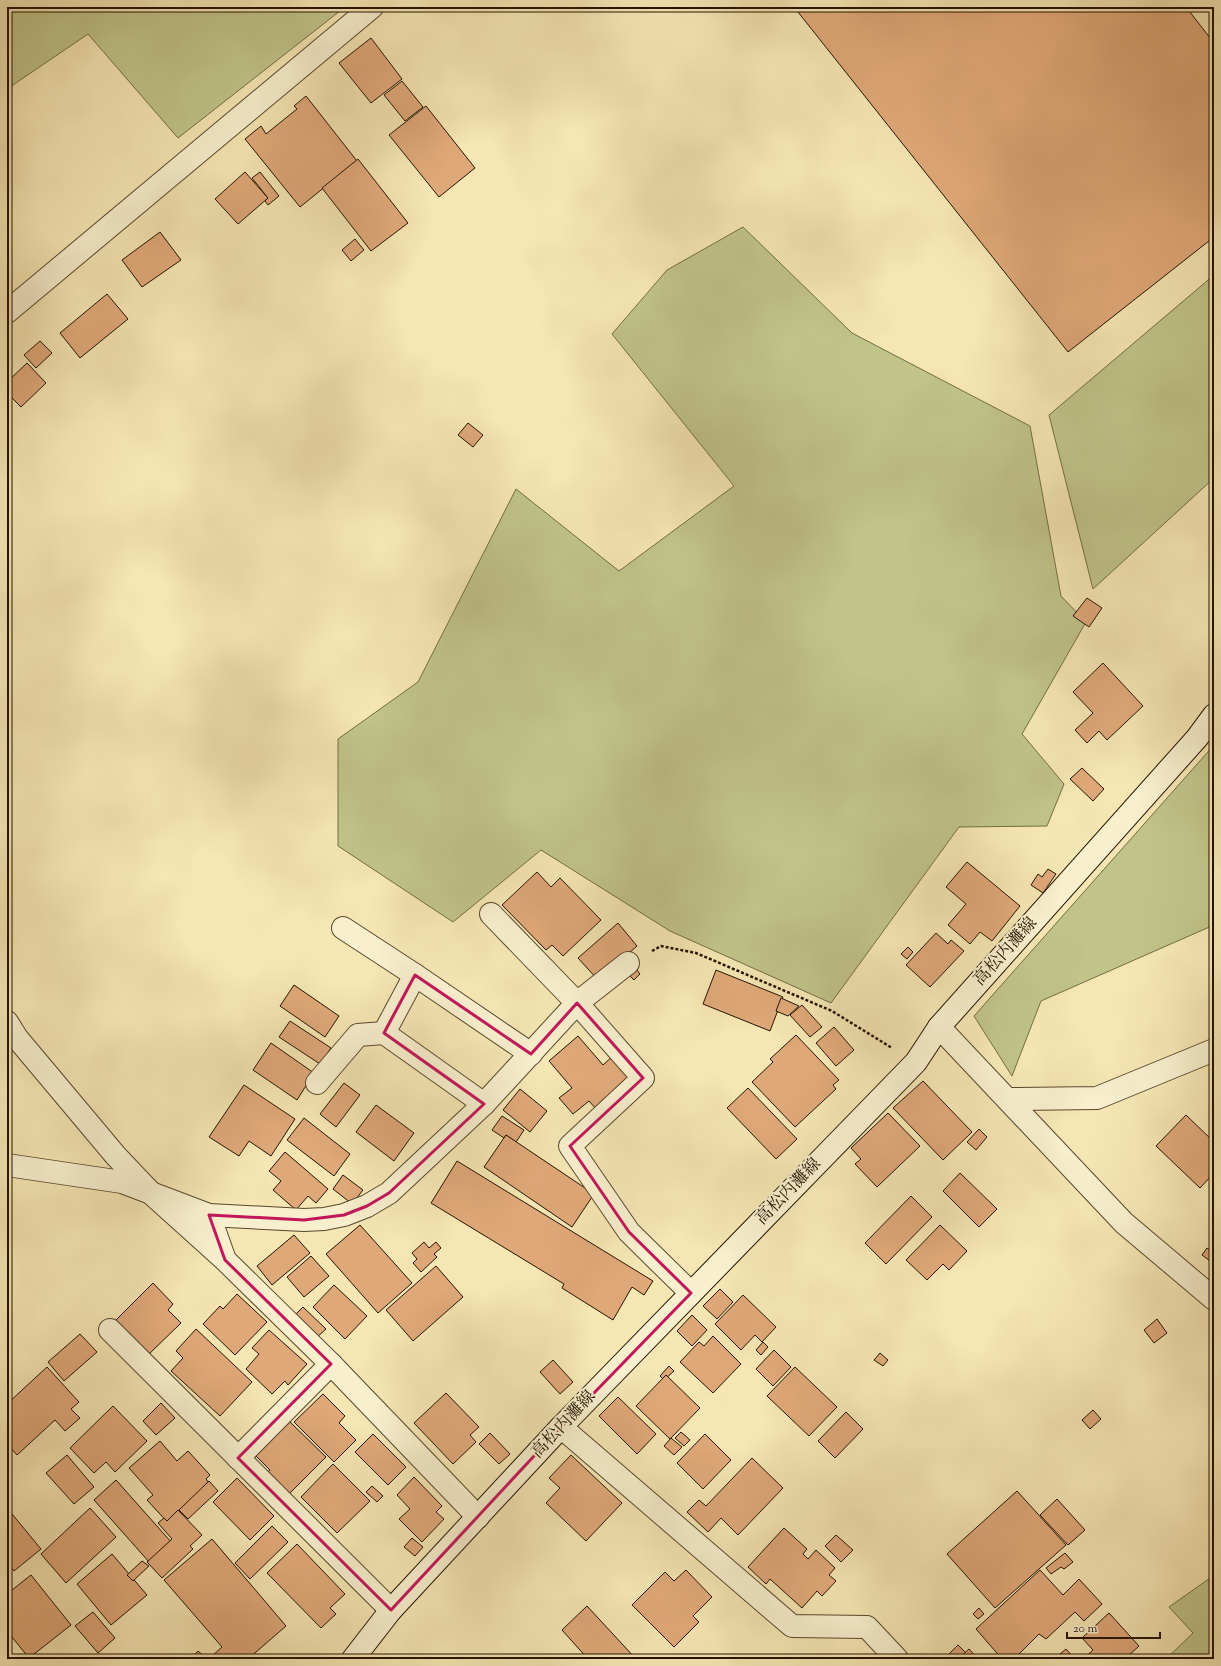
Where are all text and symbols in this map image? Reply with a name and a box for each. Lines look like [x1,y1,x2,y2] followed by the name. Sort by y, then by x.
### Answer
[969,912,1043,992] street label: 高松内灘線
[751,1153,827,1231] street label: 高松内灘線
[526,1386,602,1464] street label: 高松内灘線
[1067,1614,1160,1640] scale bar
[1073,1620,1098,1638] text: 20 m

